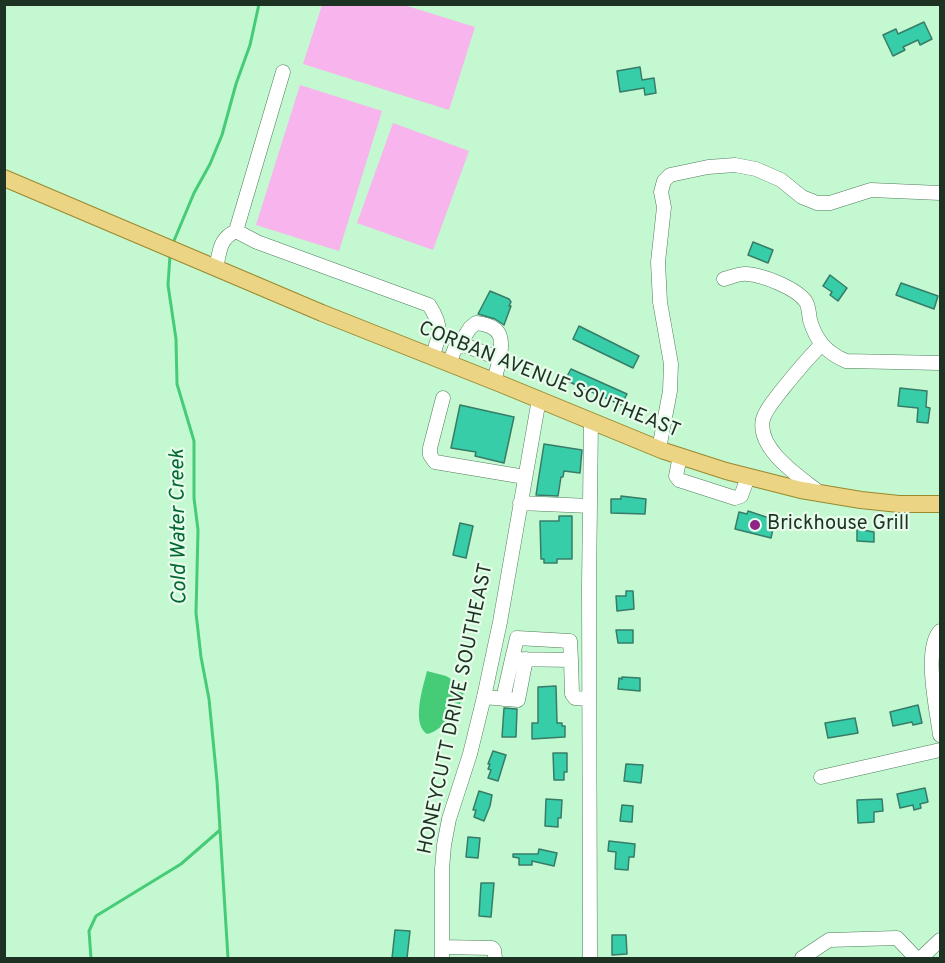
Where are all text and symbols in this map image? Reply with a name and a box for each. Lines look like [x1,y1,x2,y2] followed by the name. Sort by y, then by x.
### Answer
[415,317,683,445] street label: CORBAN AVENUE SOUTHEAST
[166,449,194,605] water label: Cold Water Creek
[767,513,909,537] place label: Brickhouse Grill
[748,518,762,532] marker: Brickhouse Grill
[414,561,500,857] street label: HONEYCUTT DRIVE SOUTHEAST

